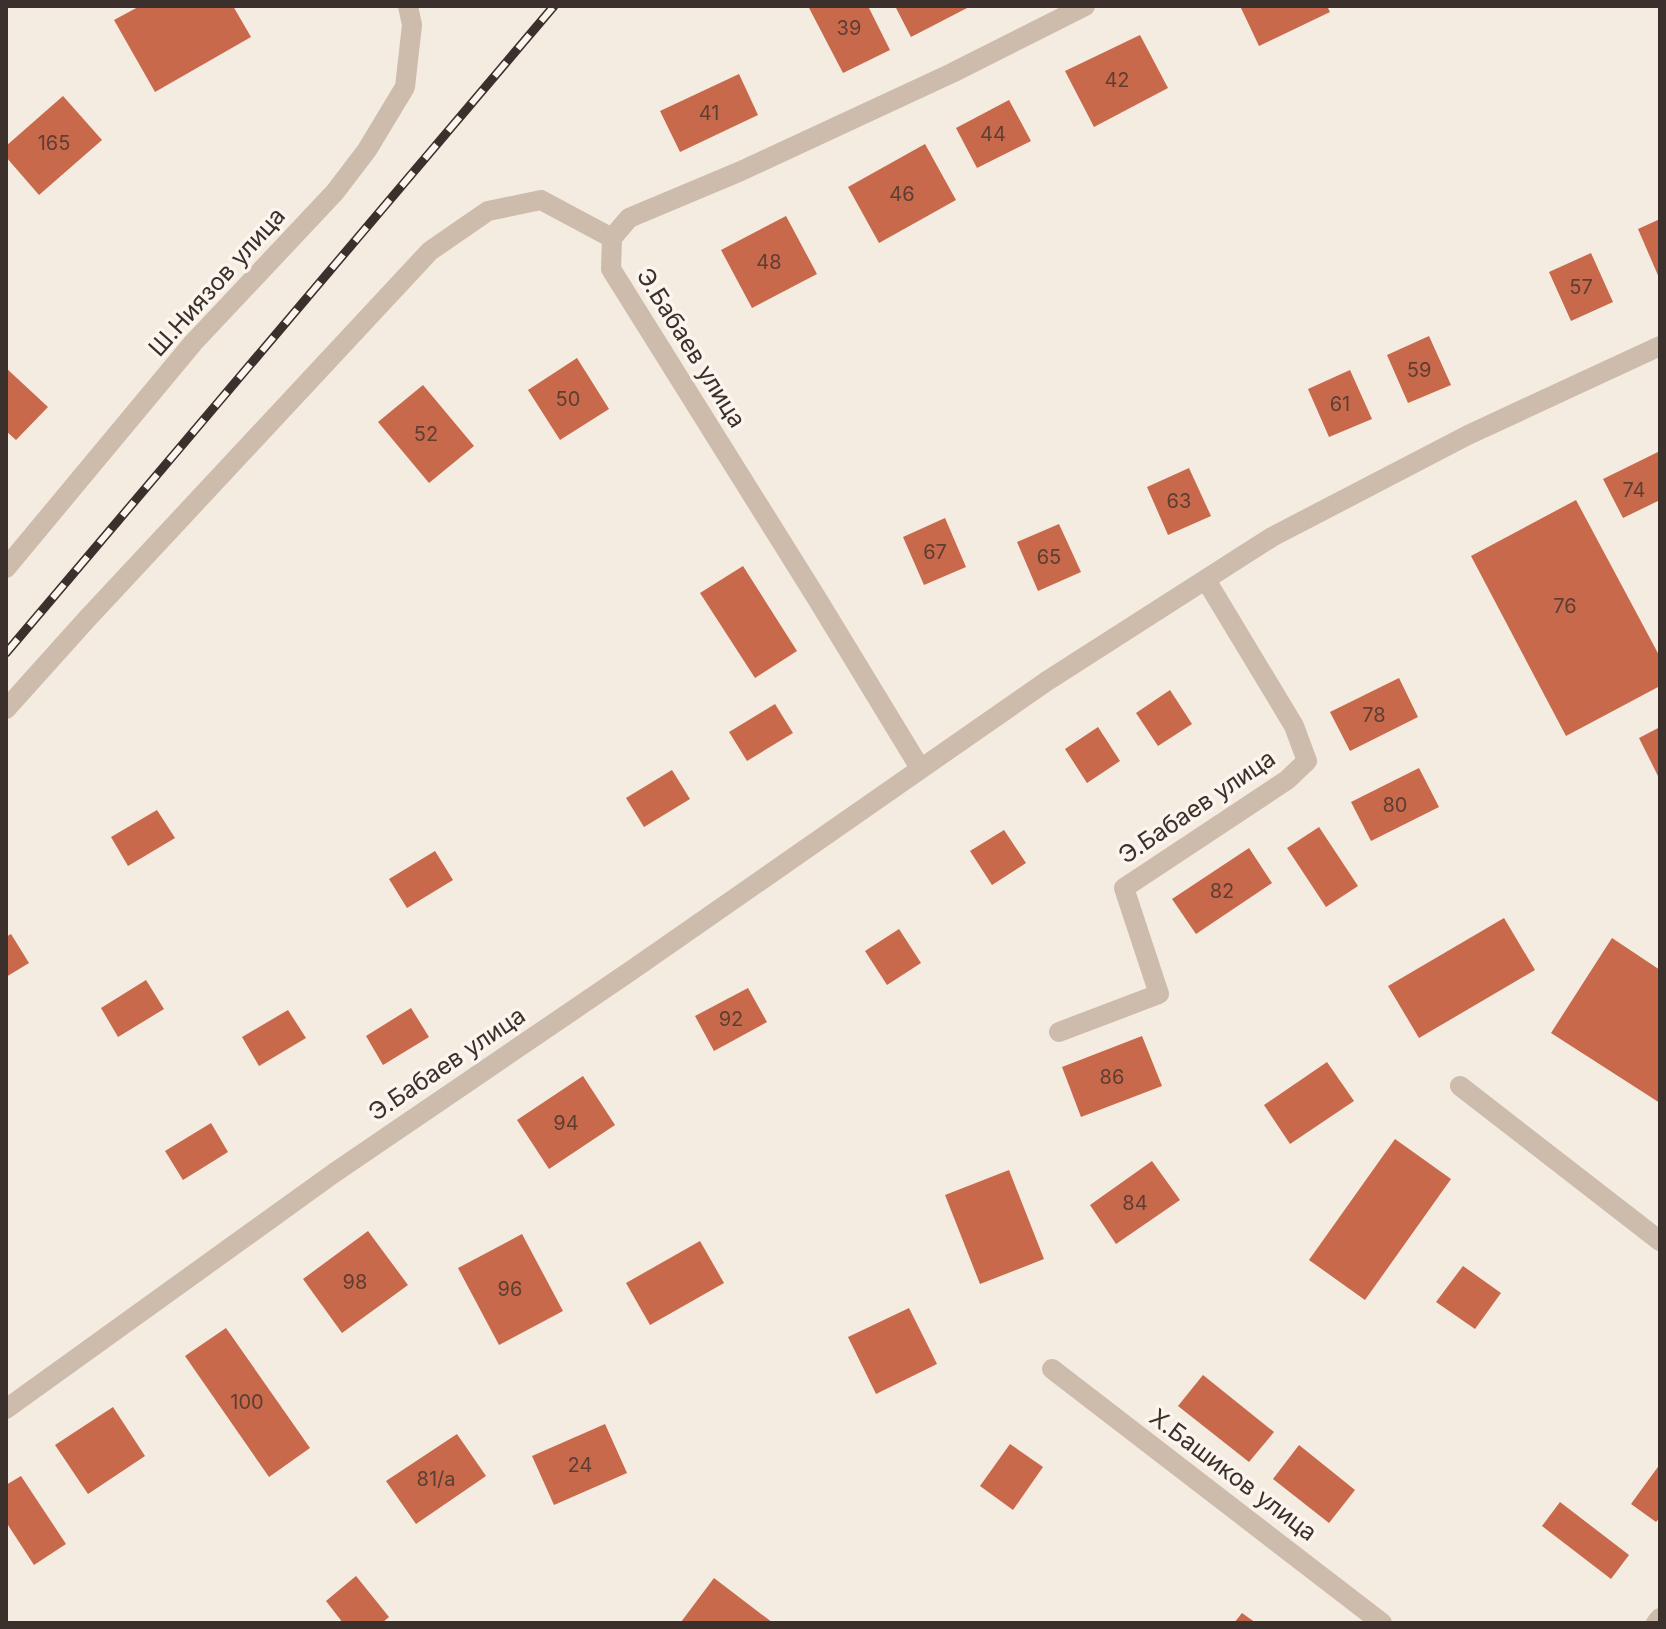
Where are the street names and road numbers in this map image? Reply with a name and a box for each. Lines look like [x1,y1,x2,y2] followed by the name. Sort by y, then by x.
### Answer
[142,201,291,362] street label: Ш.Ниязов улица
[631,263,752,433] street label: Э.Бабаев улица
[1113,744,1281,870] street label: Э.Бабаев улица
[363,1001,531,1127] street label: Э.Бабаев улица
[1144,1402,1323,1547] street label: Х.Башиков улица

